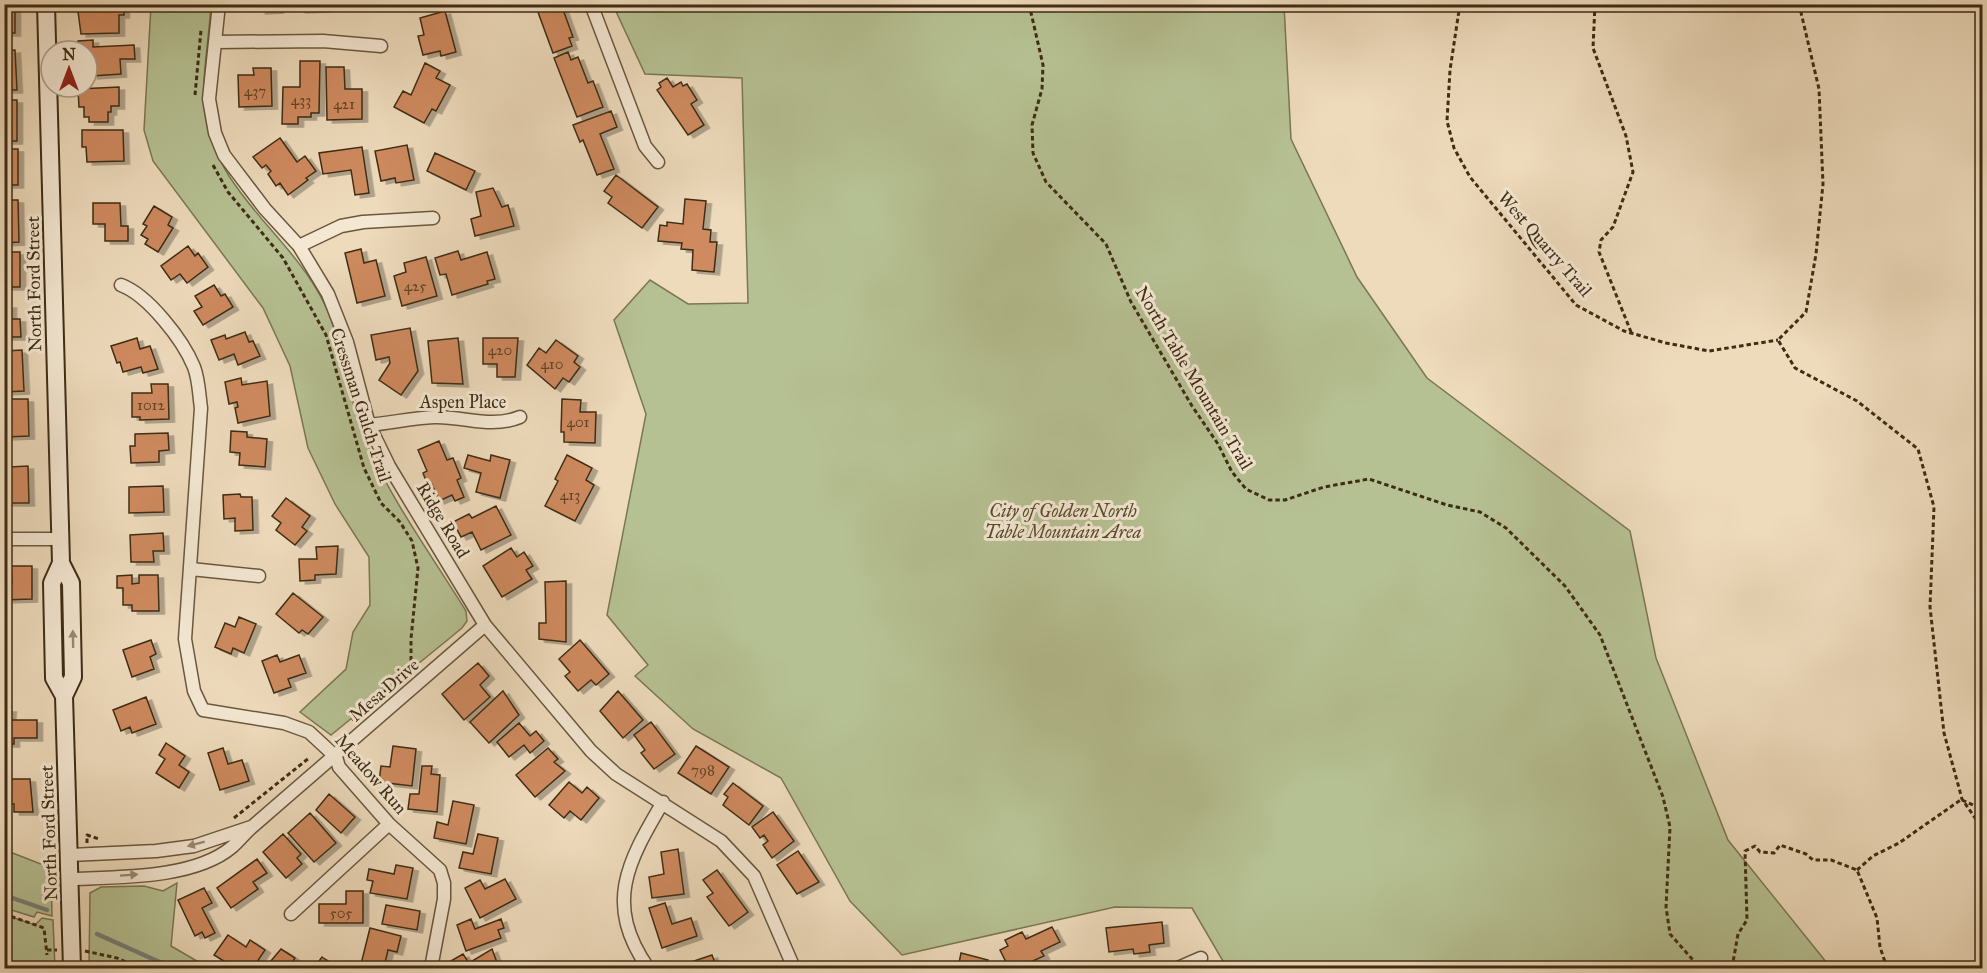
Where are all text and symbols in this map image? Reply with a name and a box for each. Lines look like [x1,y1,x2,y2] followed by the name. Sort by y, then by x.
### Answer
[39,39,99,99] north arrow
[62,45,76,64] text: N
[244,82,266,100] house number: 437
[291,91,311,109] house number: 433
[333,95,355,113] house number: 421
[1493,187,1597,301] street label: West Quarry Trail
[22,215,46,352] street label: North Ford Street
[404,277,426,295] house number: 425
[1130,282,1258,474] street label: North Table Mountain Trail
[326,325,396,485] street label: Cressman Gulch Trail
[488,341,512,359] house number: 420
[541,355,563,373] house number: 410
[419,391,506,413] street label: Aspen Place
[137,396,165,414] house number: 1012
[567,413,590,431] house number: 401
[411,478,474,562] street label: Ridge Road
[560,486,580,504] house number: 413
[985,500,1142,543] park label: City of Golden North Table Mountain Area
[68,630,77,649] one-way arrow
[345,654,423,726] street label: Mesa Drive
[330,729,412,819] street label: Meadow Run
[691,761,715,779] house number: 798
[36,764,62,901] street label: North Ford Street
[187,840,205,849] one-way arrow
[120,871,139,880] one-way arrow
[330,904,352,922] house number: 505

